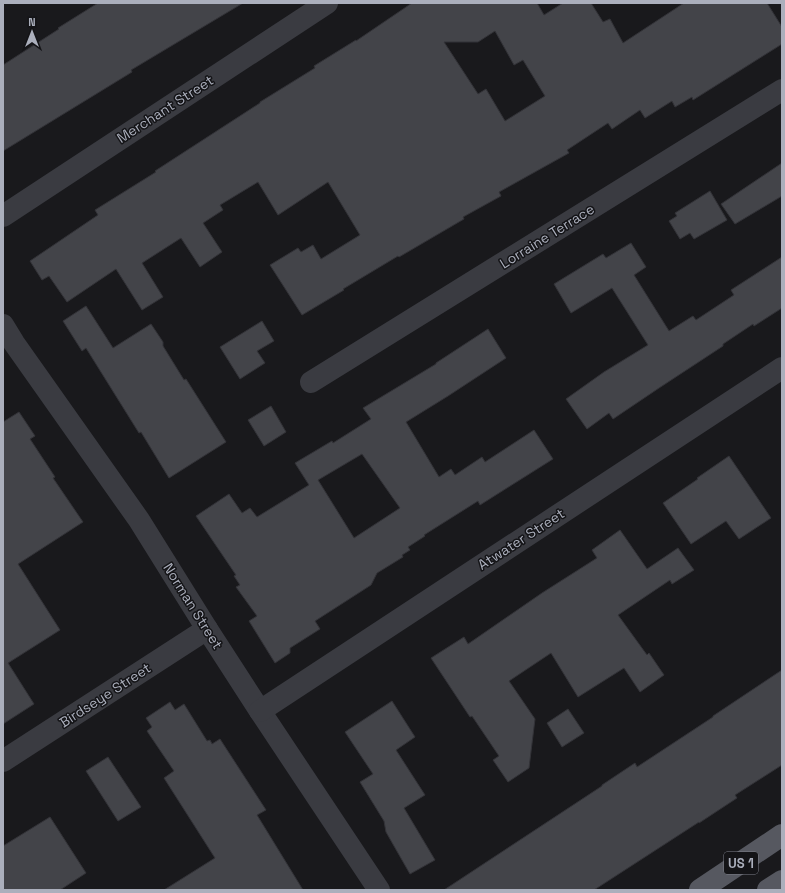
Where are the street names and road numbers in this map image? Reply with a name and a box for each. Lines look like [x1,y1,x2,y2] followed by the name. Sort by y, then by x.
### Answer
[113,71,217,147] street label: Merchant Street
[496,200,598,272] street label: Lorraine Terrace
[474,504,568,574] street label: Atwater Street
[159,560,227,652] street label: Norman Street
[56,659,154,731] street label: Birdseye Street
[724,852,758,874] road number: US 1

